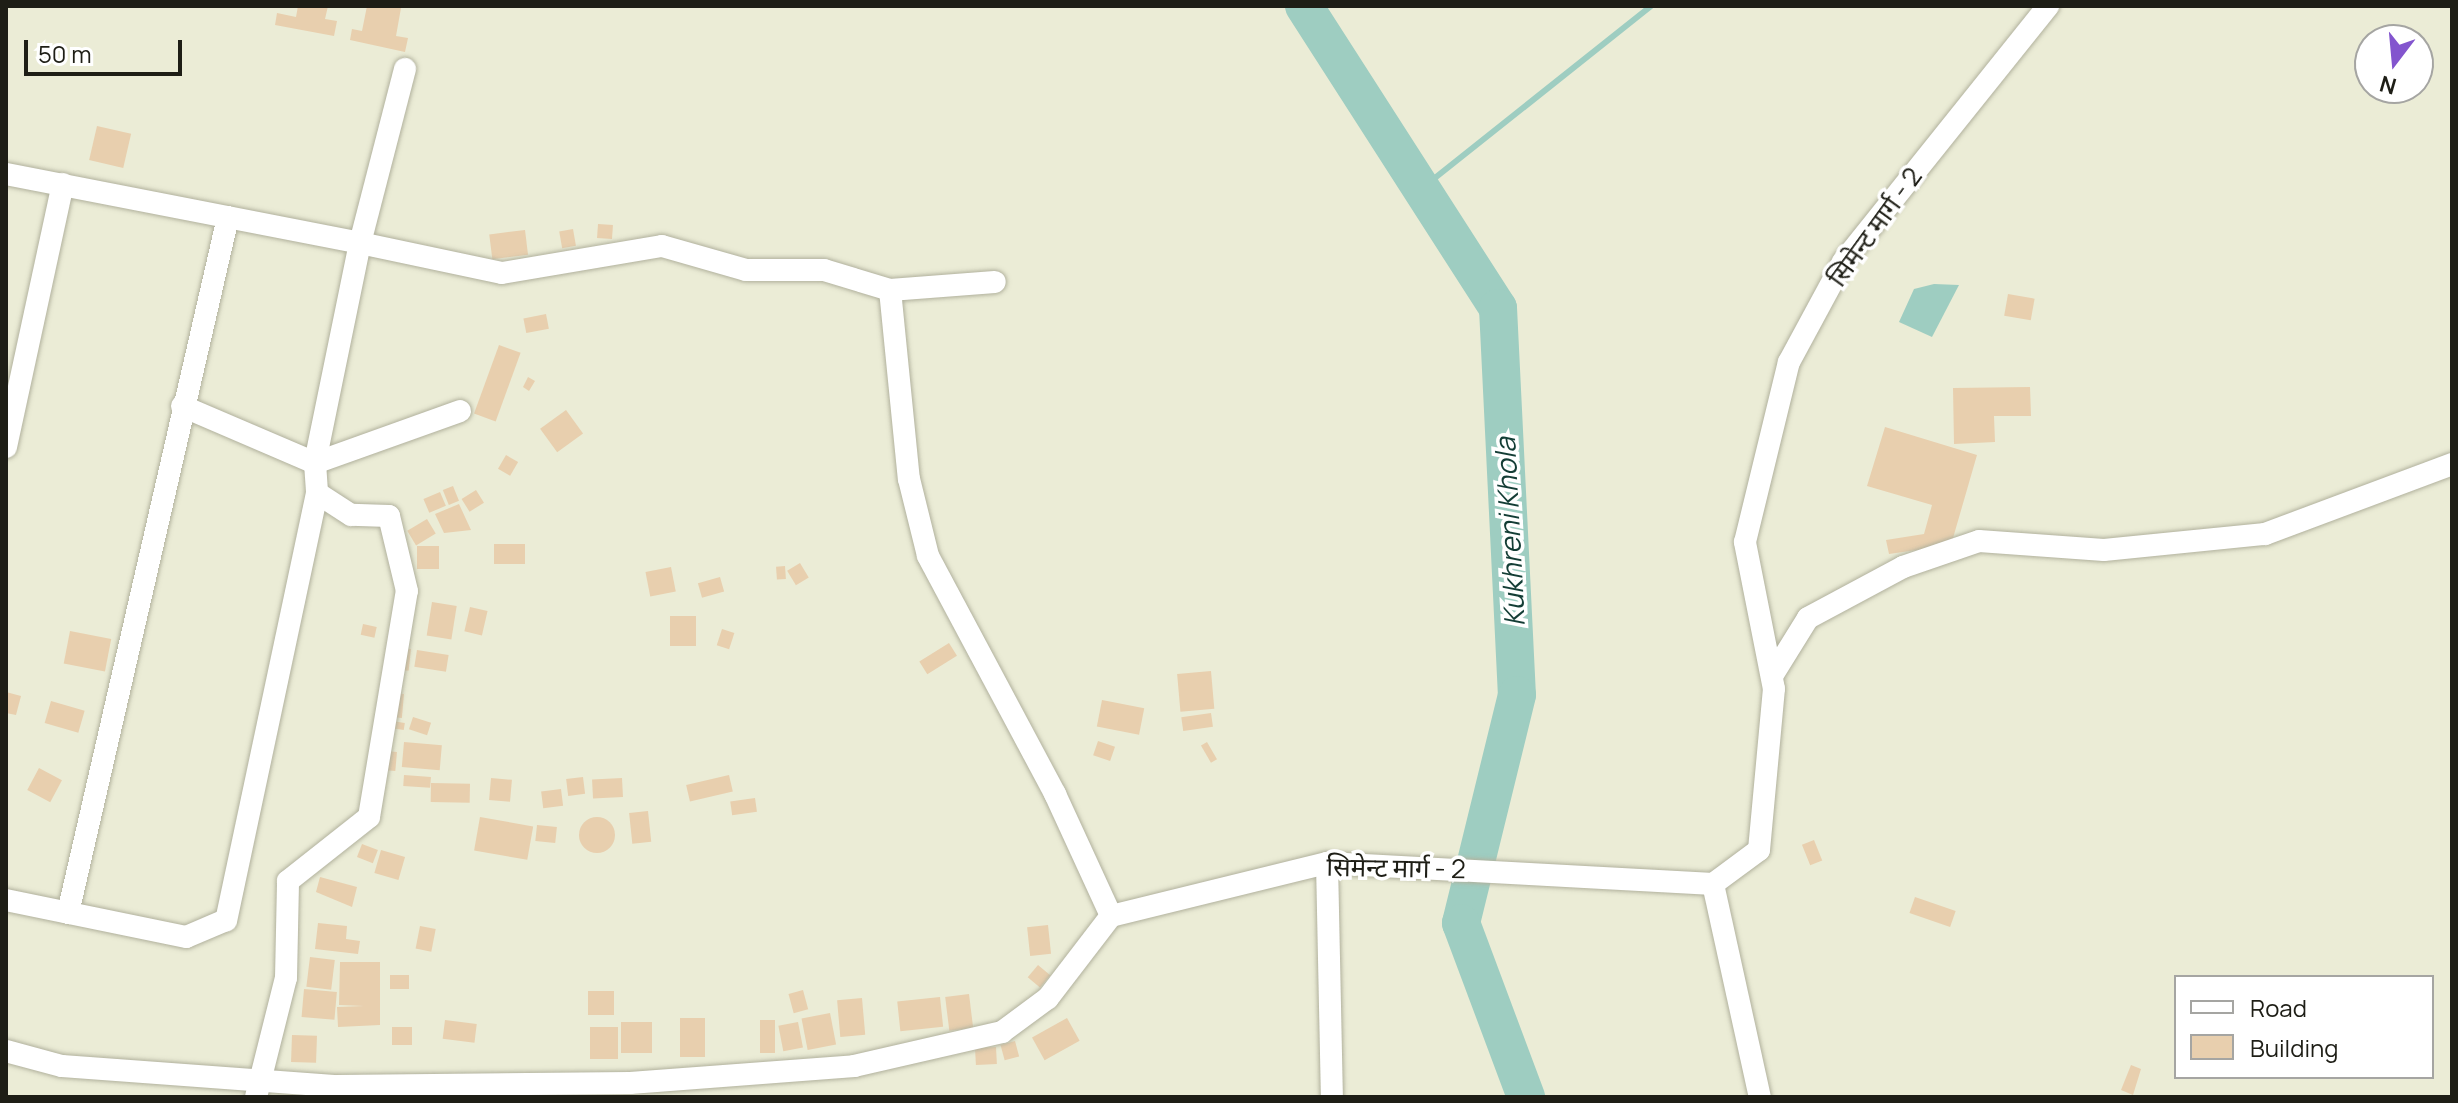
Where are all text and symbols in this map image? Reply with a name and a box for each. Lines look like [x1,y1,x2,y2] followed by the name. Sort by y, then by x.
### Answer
[28,24,186,74] scale bar
[2354,24,2434,104] north arrow
[38,37,92,70] text: 50 m
[2376,69,2400,102] text: N
[1821,161,1929,293] street label: सिमेन्ट मार्ग - 2
[1487,437,1531,627] water label: Kukhreni Khola
[1326,851,1466,885] street label: सिमेन्ट मार्ग - 2
[2174,975,2434,1079] legend
[2250,991,2307,1024] text: Road
[2250,1031,2338,1064] text: Building

